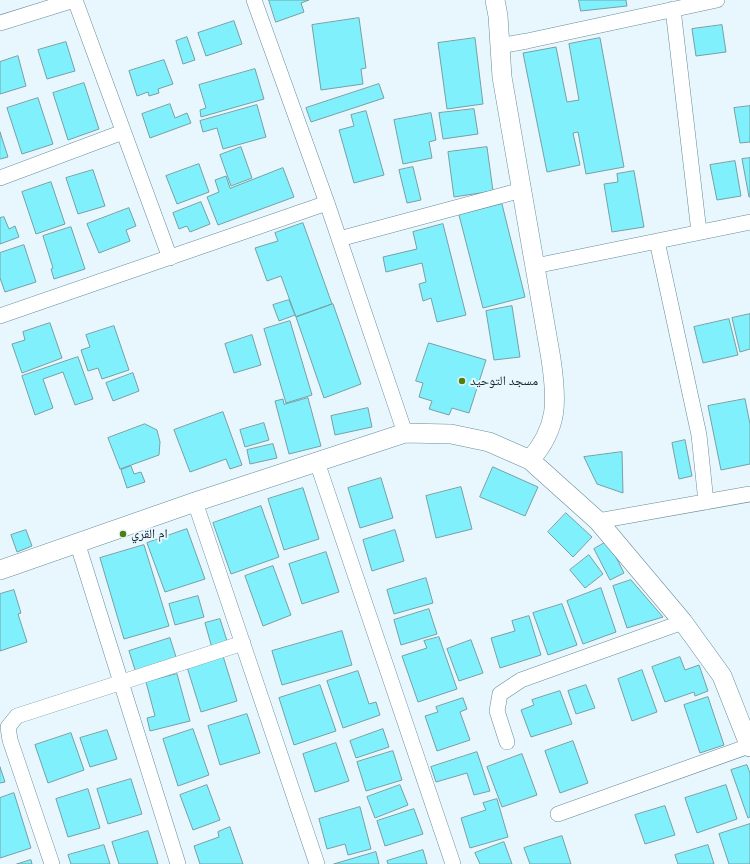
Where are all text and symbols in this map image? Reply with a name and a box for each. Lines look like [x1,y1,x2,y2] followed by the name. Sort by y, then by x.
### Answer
[470,373,538,389] place label: مسجد التوحيد
[457,376,467,386] marker: مسجد التوحيد
[131,526,168,542] place label: ام القري
[118,529,128,539] marker: ام القري

